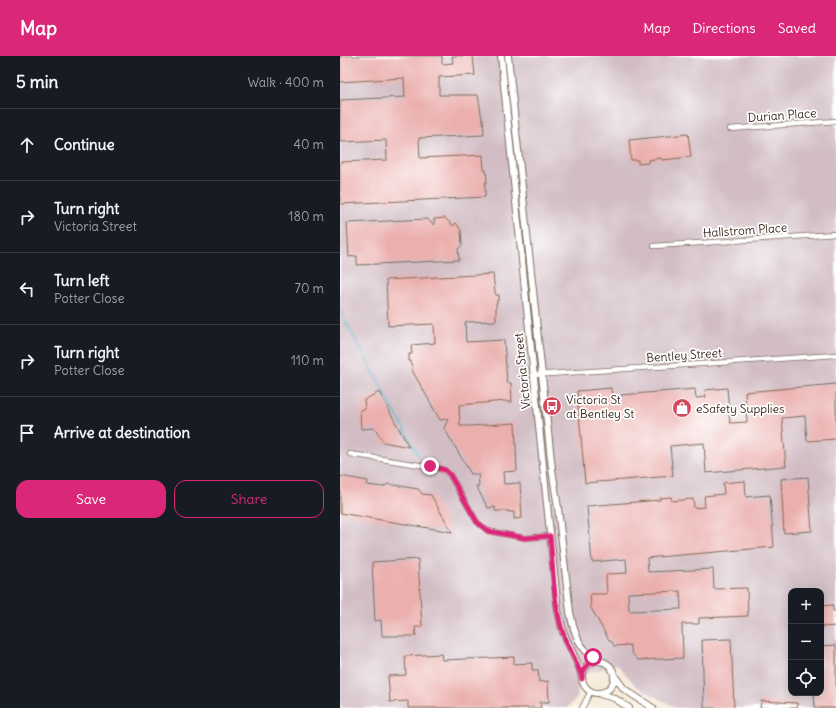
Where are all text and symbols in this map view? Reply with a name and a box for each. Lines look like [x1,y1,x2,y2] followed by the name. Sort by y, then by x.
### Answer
[20,16,57,40] text: Map
[643,19,670,37] text: Map
[692,19,756,37] text: Directions
[778,19,816,37] text: Saved
[16,71,58,93] text: 5 min
[247,74,324,91] text: Walk · 400 m
[747,105,817,125] street label: Durian Place
[16,134,38,156] icon: ahead
[54,135,115,154] text: Continue
[293,136,324,153] text: 40 m
[54,199,119,218] text: Turn right
[16,206,38,228] icon: right
[288,208,324,225] text: 180 m
[54,218,137,235] text: Victoria Street
[702,220,788,240] street label: Hallstrom Place
[54,271,109,290] text: Turn left
[16,278,38,300] icon: left
[295,280,324,297] text: 70 m
[54,290,124,307] text: Potter Close
[511,332,533,410] street label: Victoria Street
[54,343,119,362] text: Turn right
[646,345,722,365] street label: Bentley Street
[16,350,38,372] icon: right
[291,352,324,369] text: 110 m
[54,362,124,379] text: Potter Close
[566,392,634,421] place label: Victoria St at Bentley St
[541,395,563,417] bus stop icon: Victoria St at Bentley St
[671,397,693,419] shop icon: eSafety Supplies
[696,401,784,416] place label: eSafety Supplies
[16,422,38,444] icon: arrive
[54,423,190,442] text: Arrive at destination
[421,457,439,475] route end
[16,480,166,518] button: Save
[174,480,324,518] button: Share
[788,588,824,696] map controls
[788,588,824,624] button: +
[788,624,824,660] button: −
[584,648,602,666] route start
[788,660,824,696] button: locate

